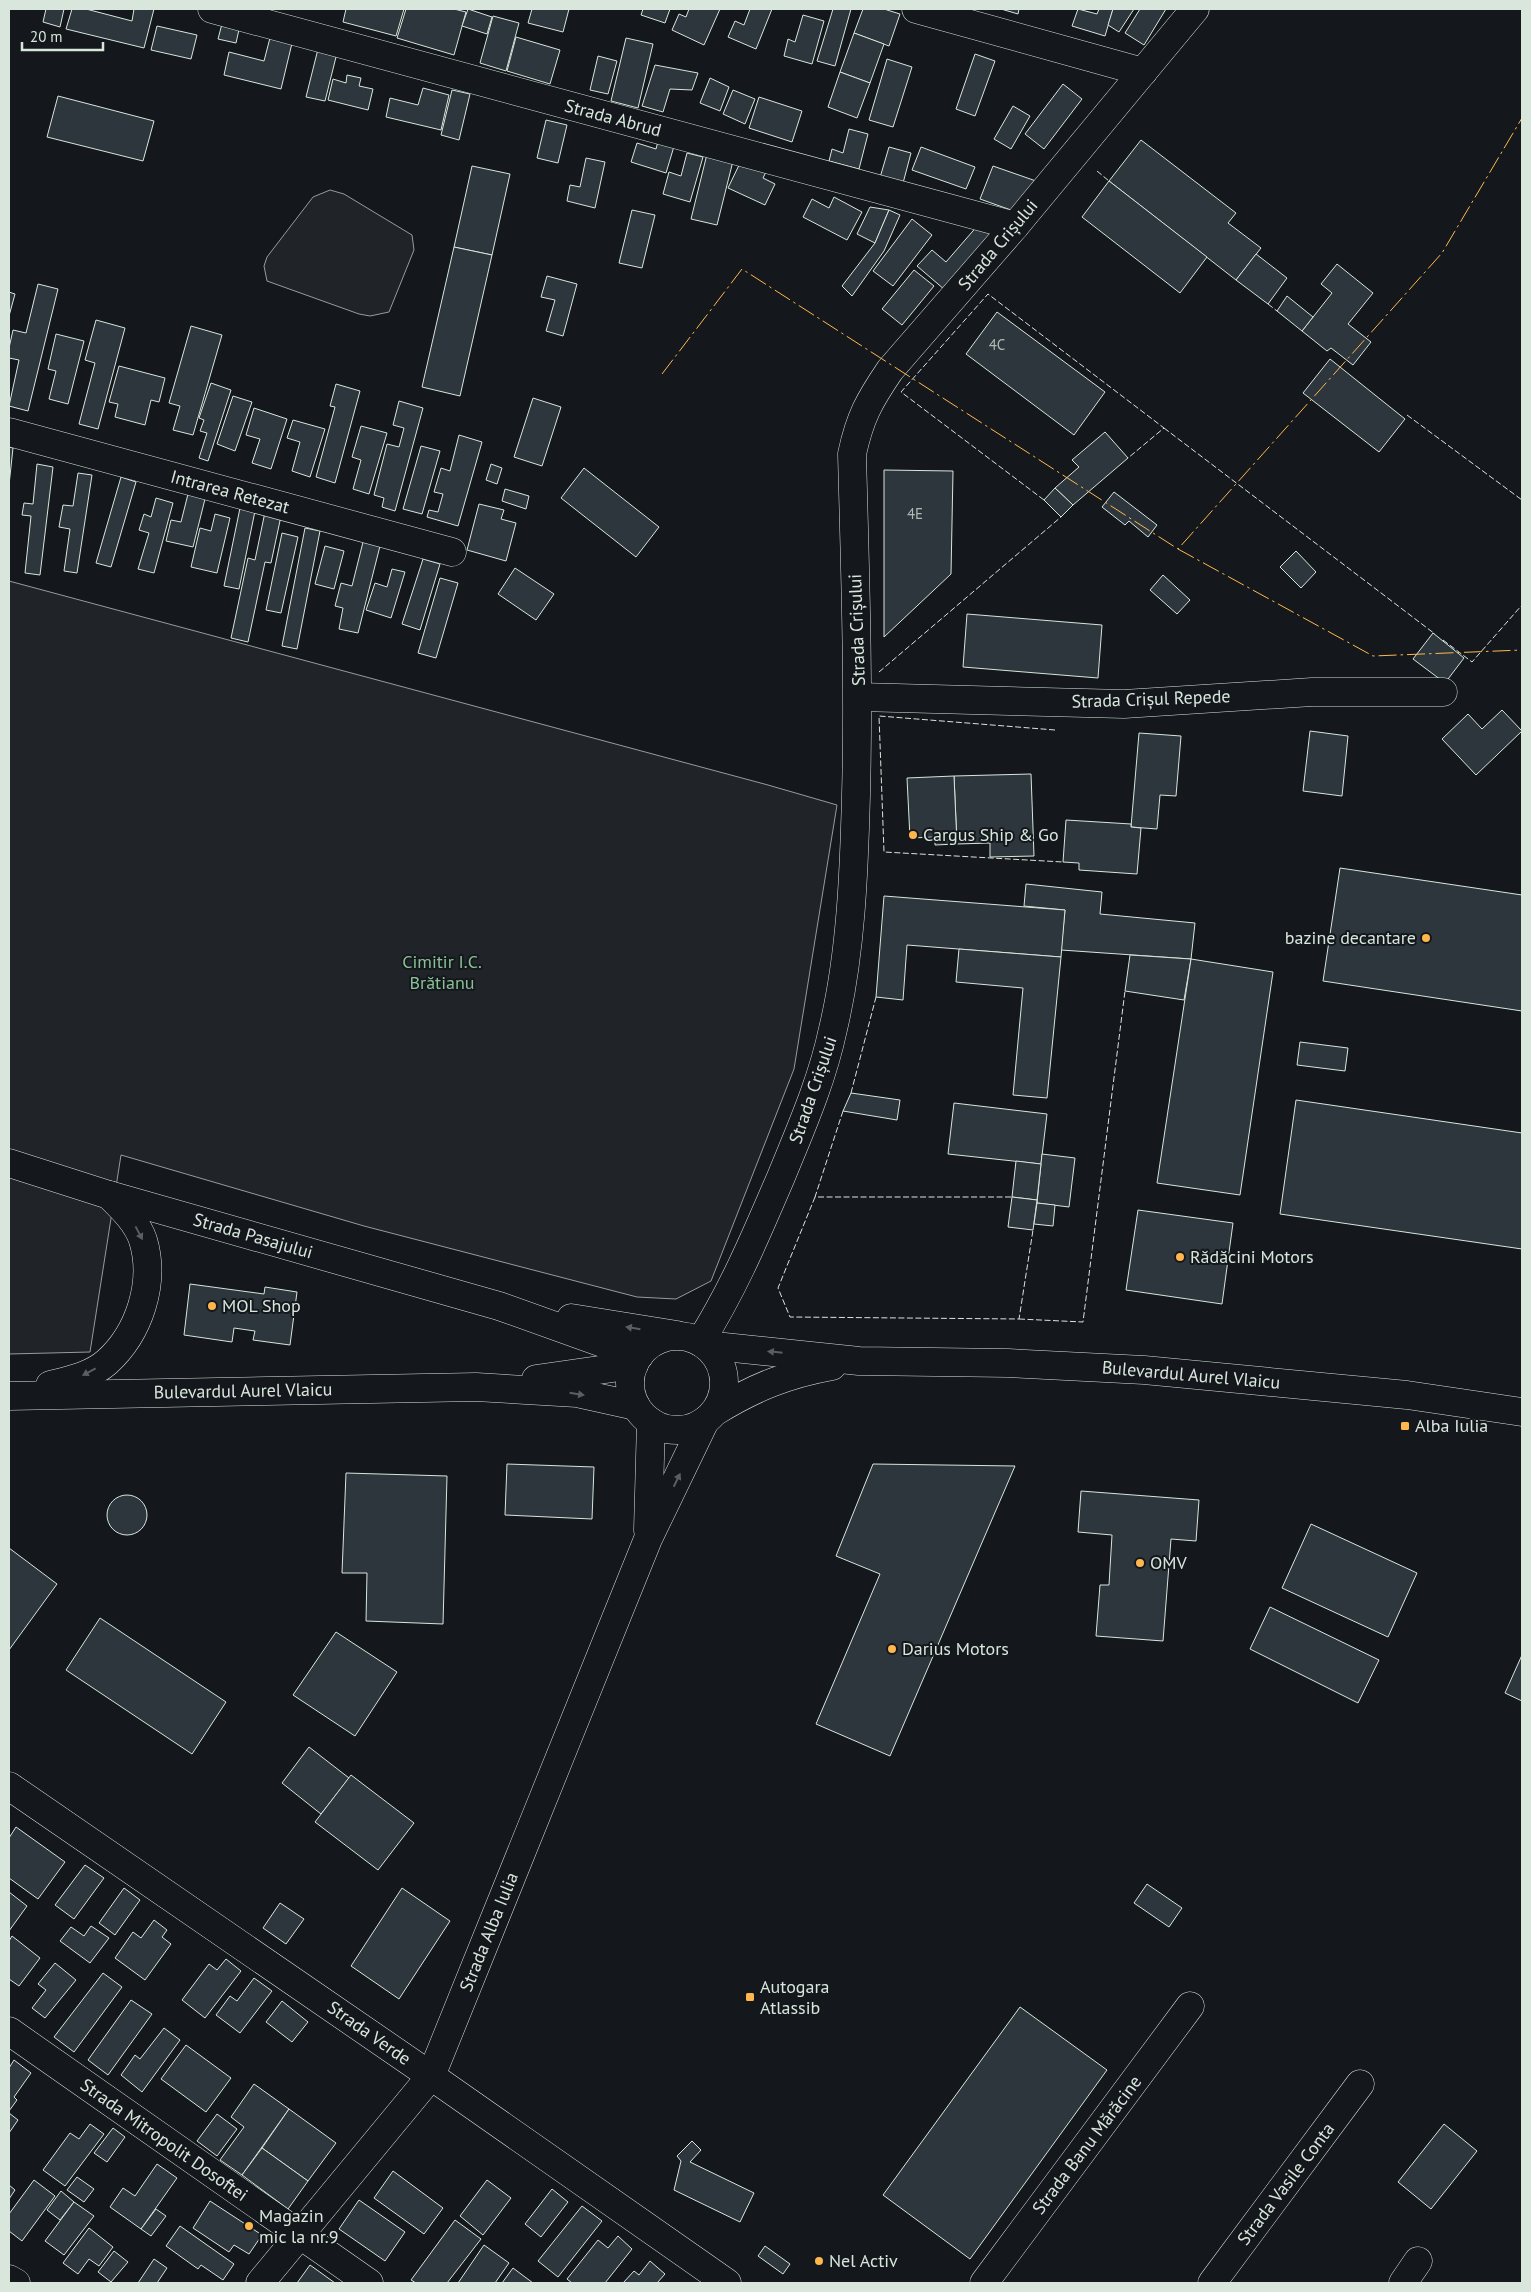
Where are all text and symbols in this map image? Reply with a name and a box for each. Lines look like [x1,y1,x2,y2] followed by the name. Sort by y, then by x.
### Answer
[22,20,104,52] scale bar
[30,27,63,46] text: 20 m
[562,94,664,141] street label: Strada Abrud
[953,194,1042,295] street label: Strada Crișului
[989,335,1005,354] house number: 4C
[168,465,292,518] street label: Intrarea Retezat
[907,504,923,523] house number: 4E
[843,574,870,686] street label: Strada Crișului
[1071,684,1231,713] street label: Strada Crișul Repede
[923,823,1059,846] place label: Cargus Ship & Go
[907,829,919,841] marker: Cargus Ship & Go
[1285,926,1416,949] place label: bazine decantare
[1420,932,1432,944] marker: bazine decantare
[402,950,482,994] park label: Cimitir I.C. Brătianu
[783,1033,842,1147] street label: Strada Crișului
[191,1207,316,1264] street label: Strada Pasajului
[135,1226,143,1240] one-way arrow
[1190,1245,1314,1268] place label: Rădăcini Motors
[1174,1251,1186,1263] marker: Rădăcini Motors
[222,1294,301,1317] place label: MOL Shop
[206,1300,218,1312] marker: MOL Shop
[624,1324,640,1332] one-way arrow
[767,1348,783,1356] one-way arrow
[1101,1355,1281,1394] street label: Bulevardul Aurel Vlaicu
[83,1368,96,1377] one-way arrow
[153,1377,333,1404] street label: Bulevardul Aurel Vlaicu
[570,1390,586,1398] one-way arrow
[1415,1414,1488,1437] place label: Alba Iulia
[1399,1420,1411,1432] marker: Alba Iulia
[673,1473,681,1487] one-way arrow
[1150,1551,1188,1574] place label: OMV
[1134,1557,1146,1569] marker: OMV
[902,1637,1009,1660] place label: Darius Motors
[886,1643,898,1655] marker: Darius Motors
[454,1869,523,1995] street label: Strada Alba Iulia
[760,1975,829,2019] place label: Autogara Atlassib
[744,1991,756,2003] marker: Autogara Atlassib
[323,1995,416,2070] street label: Strada Verde
[1027,2071,1146,2219] street label: Strada Banu Mărăcine
[76,2073,252,2206] street label: Strada Mitropolit Dosoftei
[1232,2118,1339,2250] street label: Strada Vasile Conta
[259,2204,338,2248] place label: Magazin mic la nr.9
[243,2220,255,2232] marker: Magazin mic la nr.9
[829,2249,898,2272] place label: Nel Activ
[813,2255,825,2267] marker: Nel Activ

